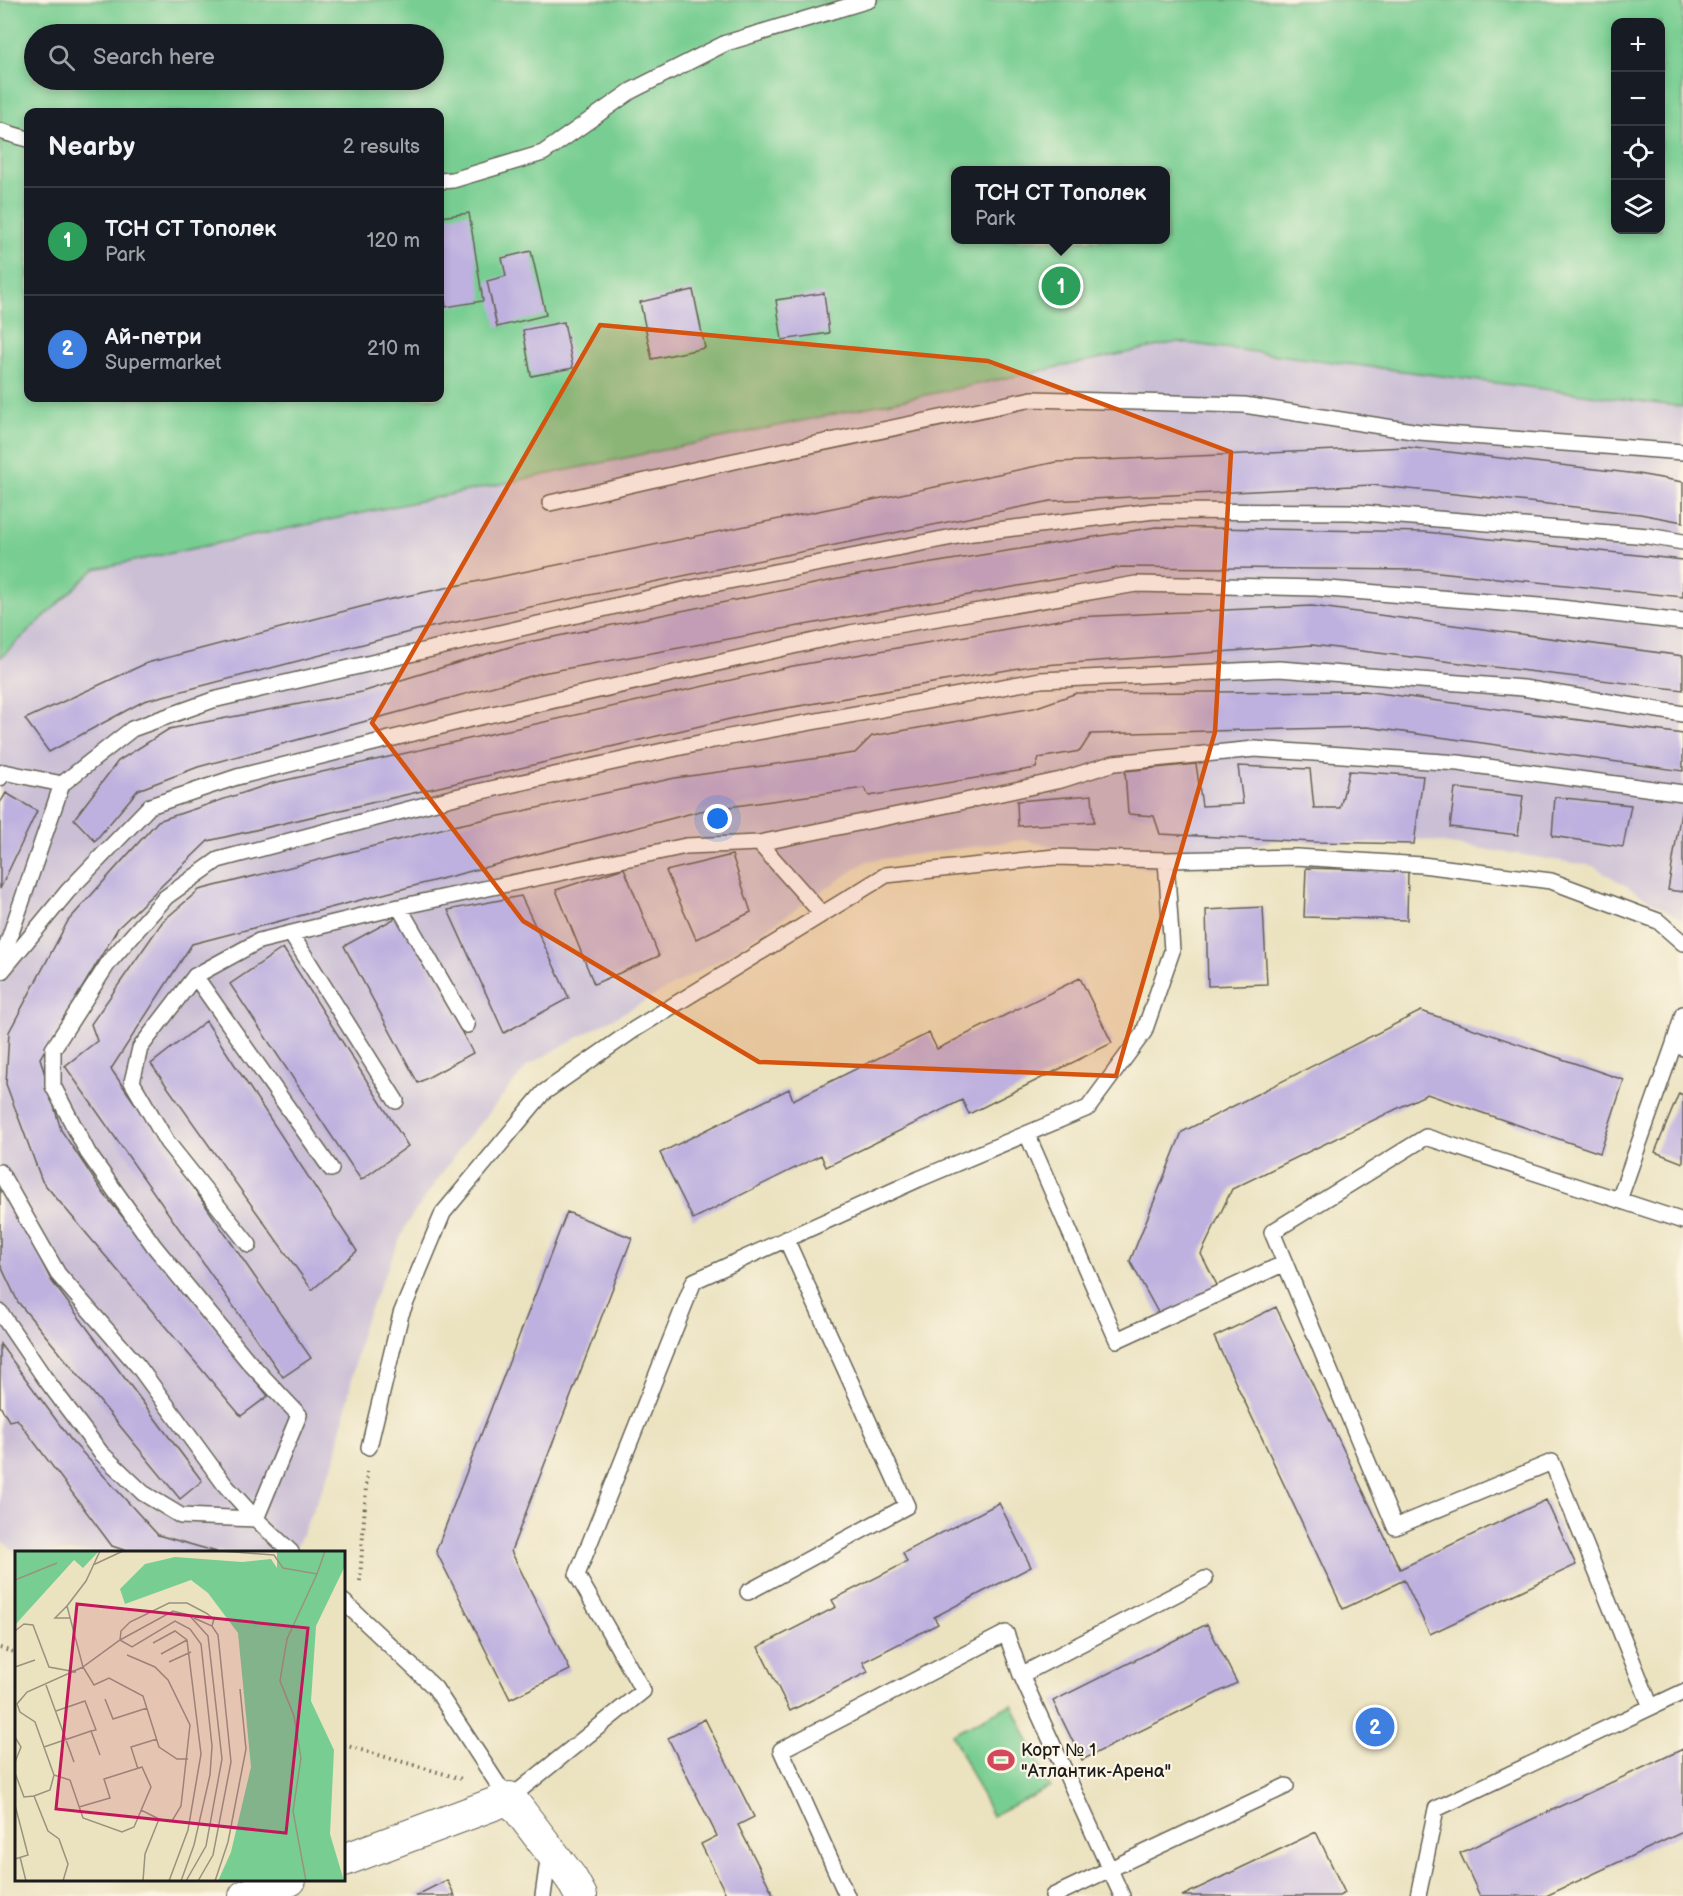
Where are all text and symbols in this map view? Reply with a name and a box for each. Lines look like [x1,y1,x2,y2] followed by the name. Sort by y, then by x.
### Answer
[1611,18,1665,234] map controls
[1611,18,1665,72] button: +
[24,24,444,90] search box
[45,41,78,74] icon: search
[93,44,215,71] text: Search here
[1611,72,1665,126] button: −
[1611,126,1665,180] button: locate
[48,132,135,163] text: Nearby
[343,135,420,159] text: 2 results
[951,166,1170,244] popup
[975,180,1146,207] text: ТСН СТ Тополек
[1611,180,1665,234] button: layers
[975,207,1015,231] text: Park
[105,216,276,243] text: ТСН СТ Тополек
[63,229,72,253] text: 1
[367,229,420,253] text: 120 m
[105,243,145,267] text: Park
[1042,264,1080,308] pin: 1
[105,324,202,351] text: Ай-петри
[62,337,73,361] text: 2
[367,337,420,361] text: 210 m
[105,351,221,375] text: Supermarket
[703,804,732,833] your location
[15,1551,345,1881] inset map
[1356,1704,1394,1750] pin: 2
[1021,1740,1171,1782] place label: Корт № 1 "Атлантик-Арена"
[986,1745,1016,1775] sports icon: Корт № 1 "Атлантик-Арена"

